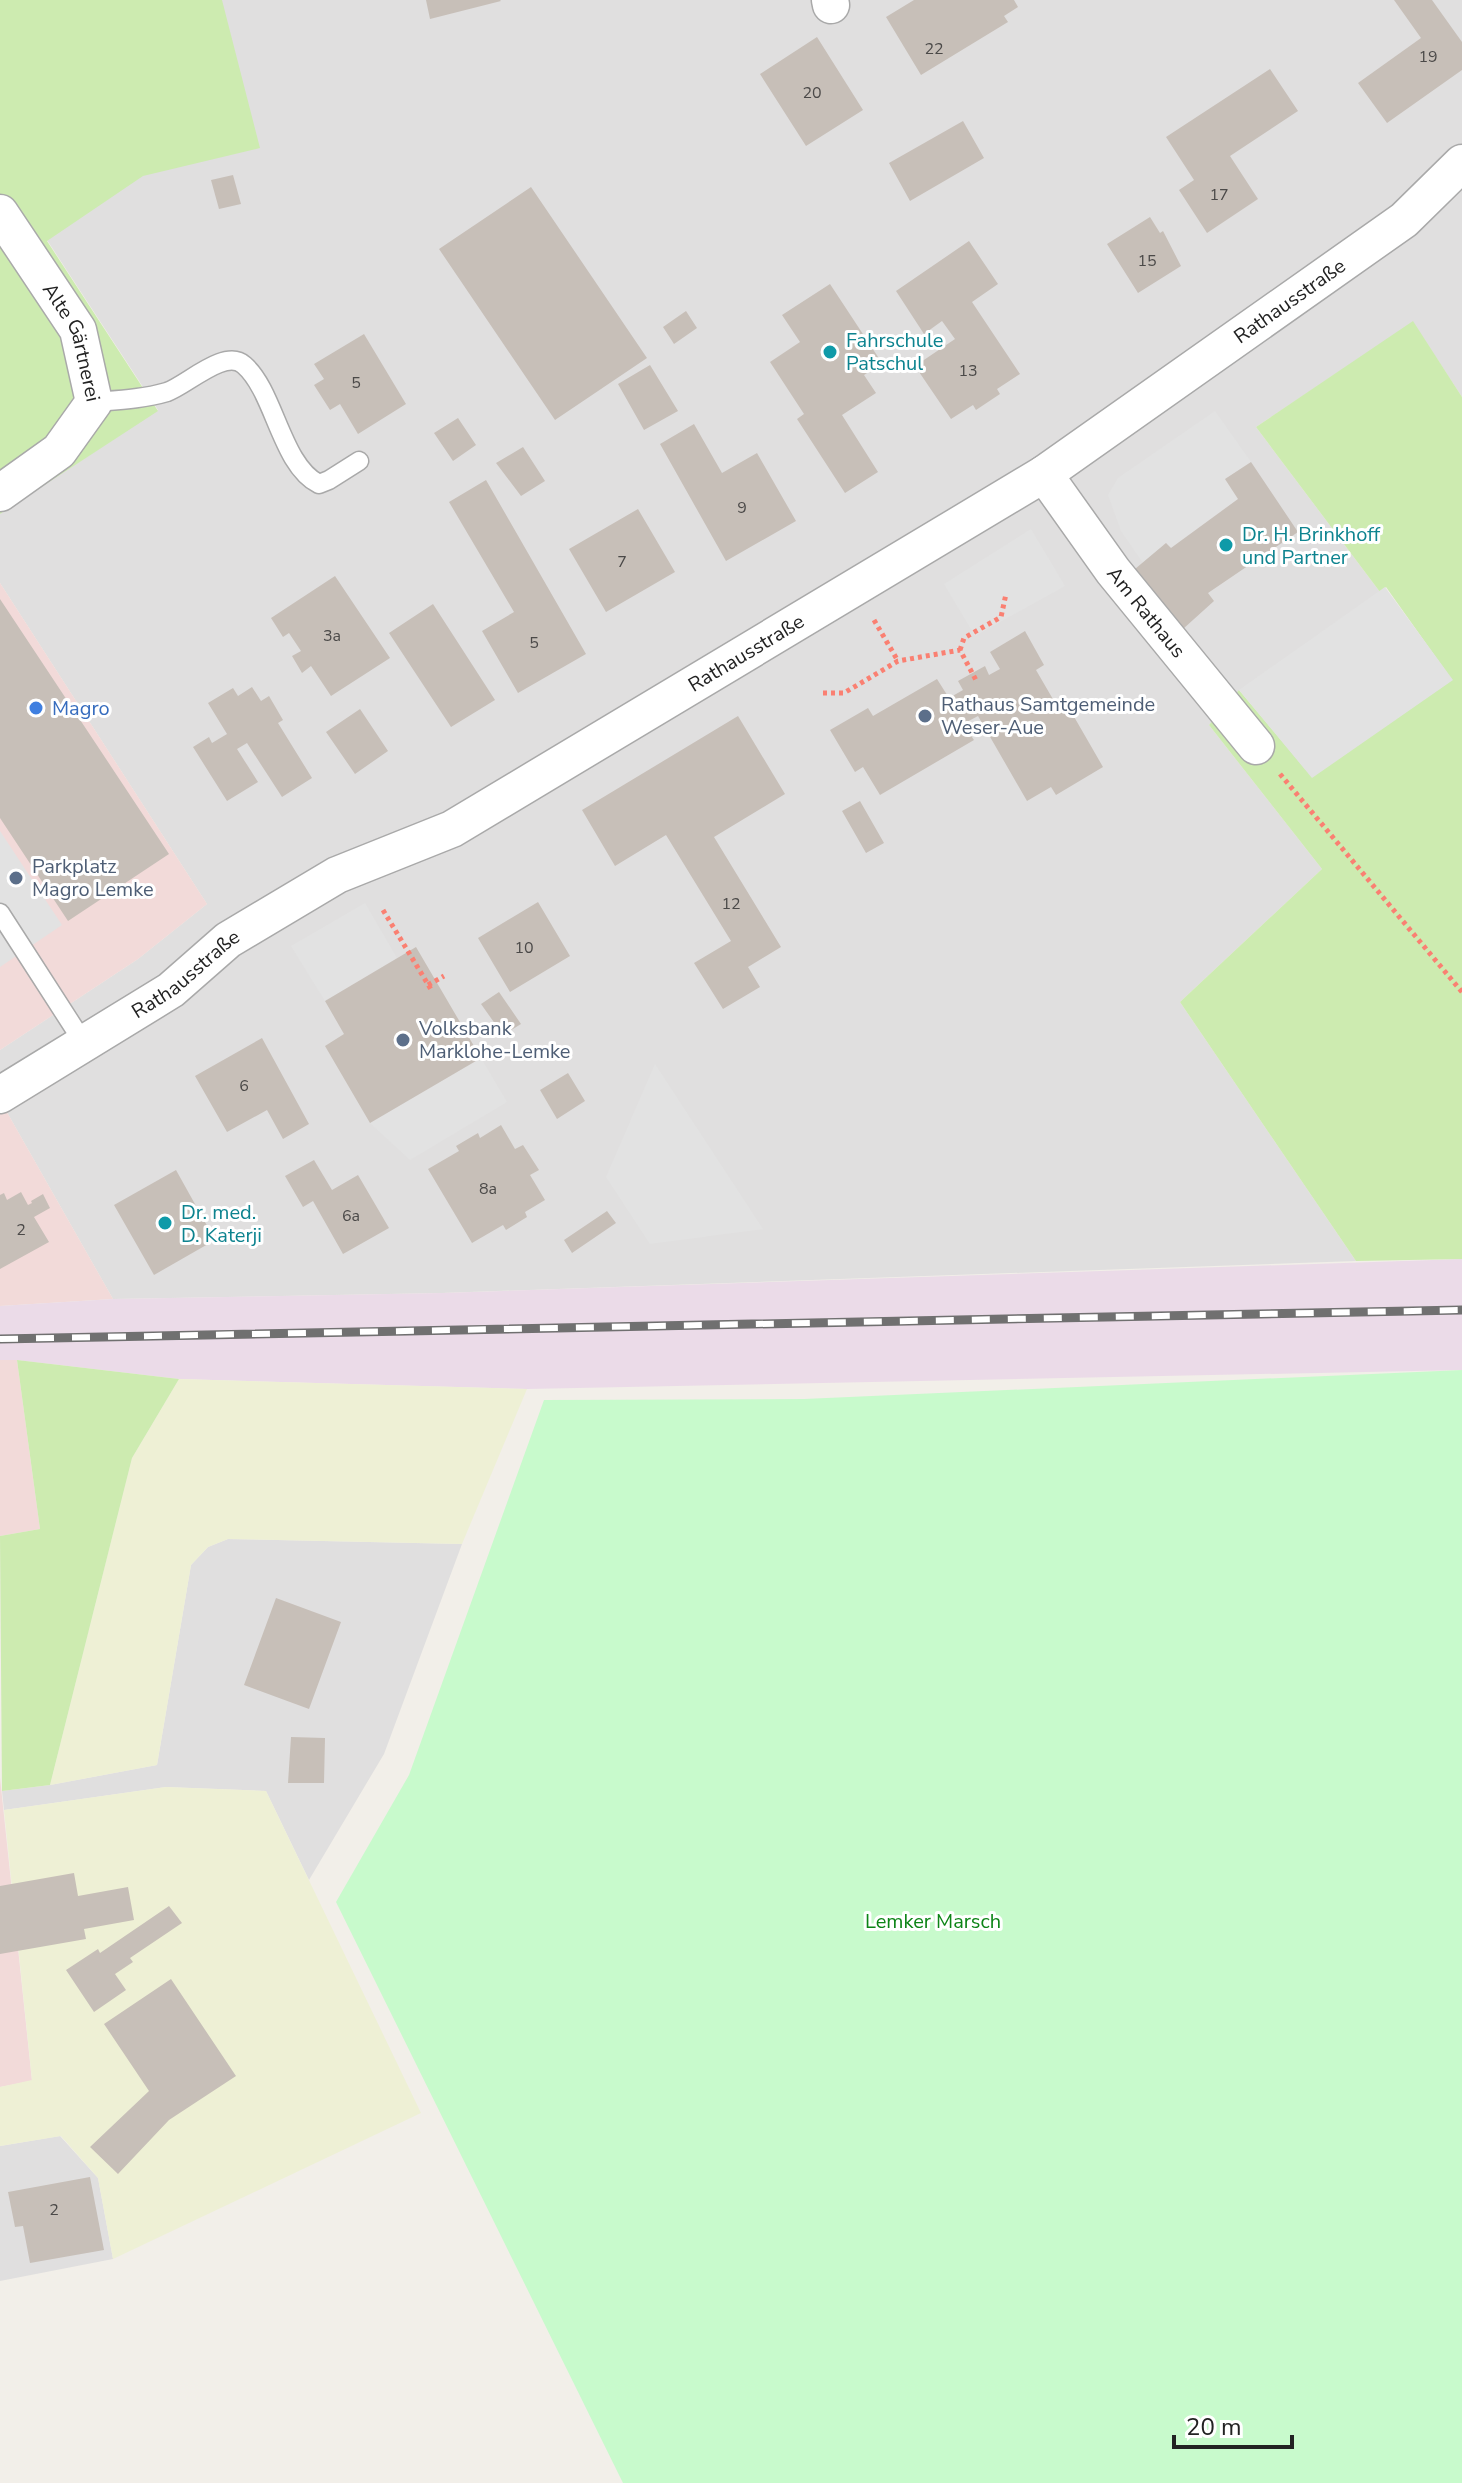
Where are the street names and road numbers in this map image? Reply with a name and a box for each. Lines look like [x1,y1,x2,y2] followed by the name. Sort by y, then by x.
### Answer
[1229,252,1351,350] street label: Rathausstraße
[36,278,107,404] street label: Alte Gärtnerei
[1101,561,1192,664] street label: Am Rathaus
[683,608,809,698] street label: Rathausstraße
[127,923,245,1025] street label: Rathausstraße

